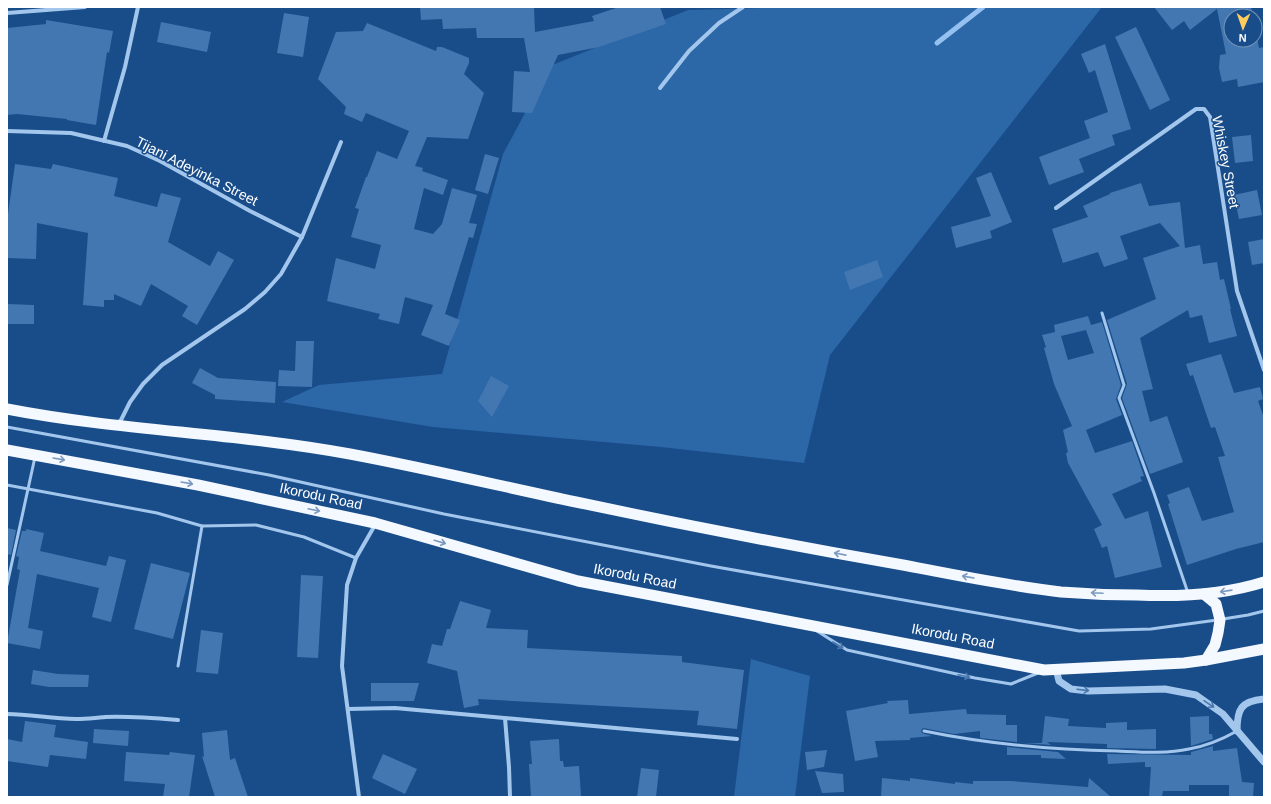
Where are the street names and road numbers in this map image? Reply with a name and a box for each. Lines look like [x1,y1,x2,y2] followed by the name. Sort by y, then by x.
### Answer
[1209,114,1243,210] street label: Whiskey Street
[133,133,261,209] street label: Tijani Adeyinka Street
[278,479,364,513] street label: Ikorodu Road
[592,560,678,592] street label: Ikorodu Road
[910,620,996,652] street label: Ikorodu Road

